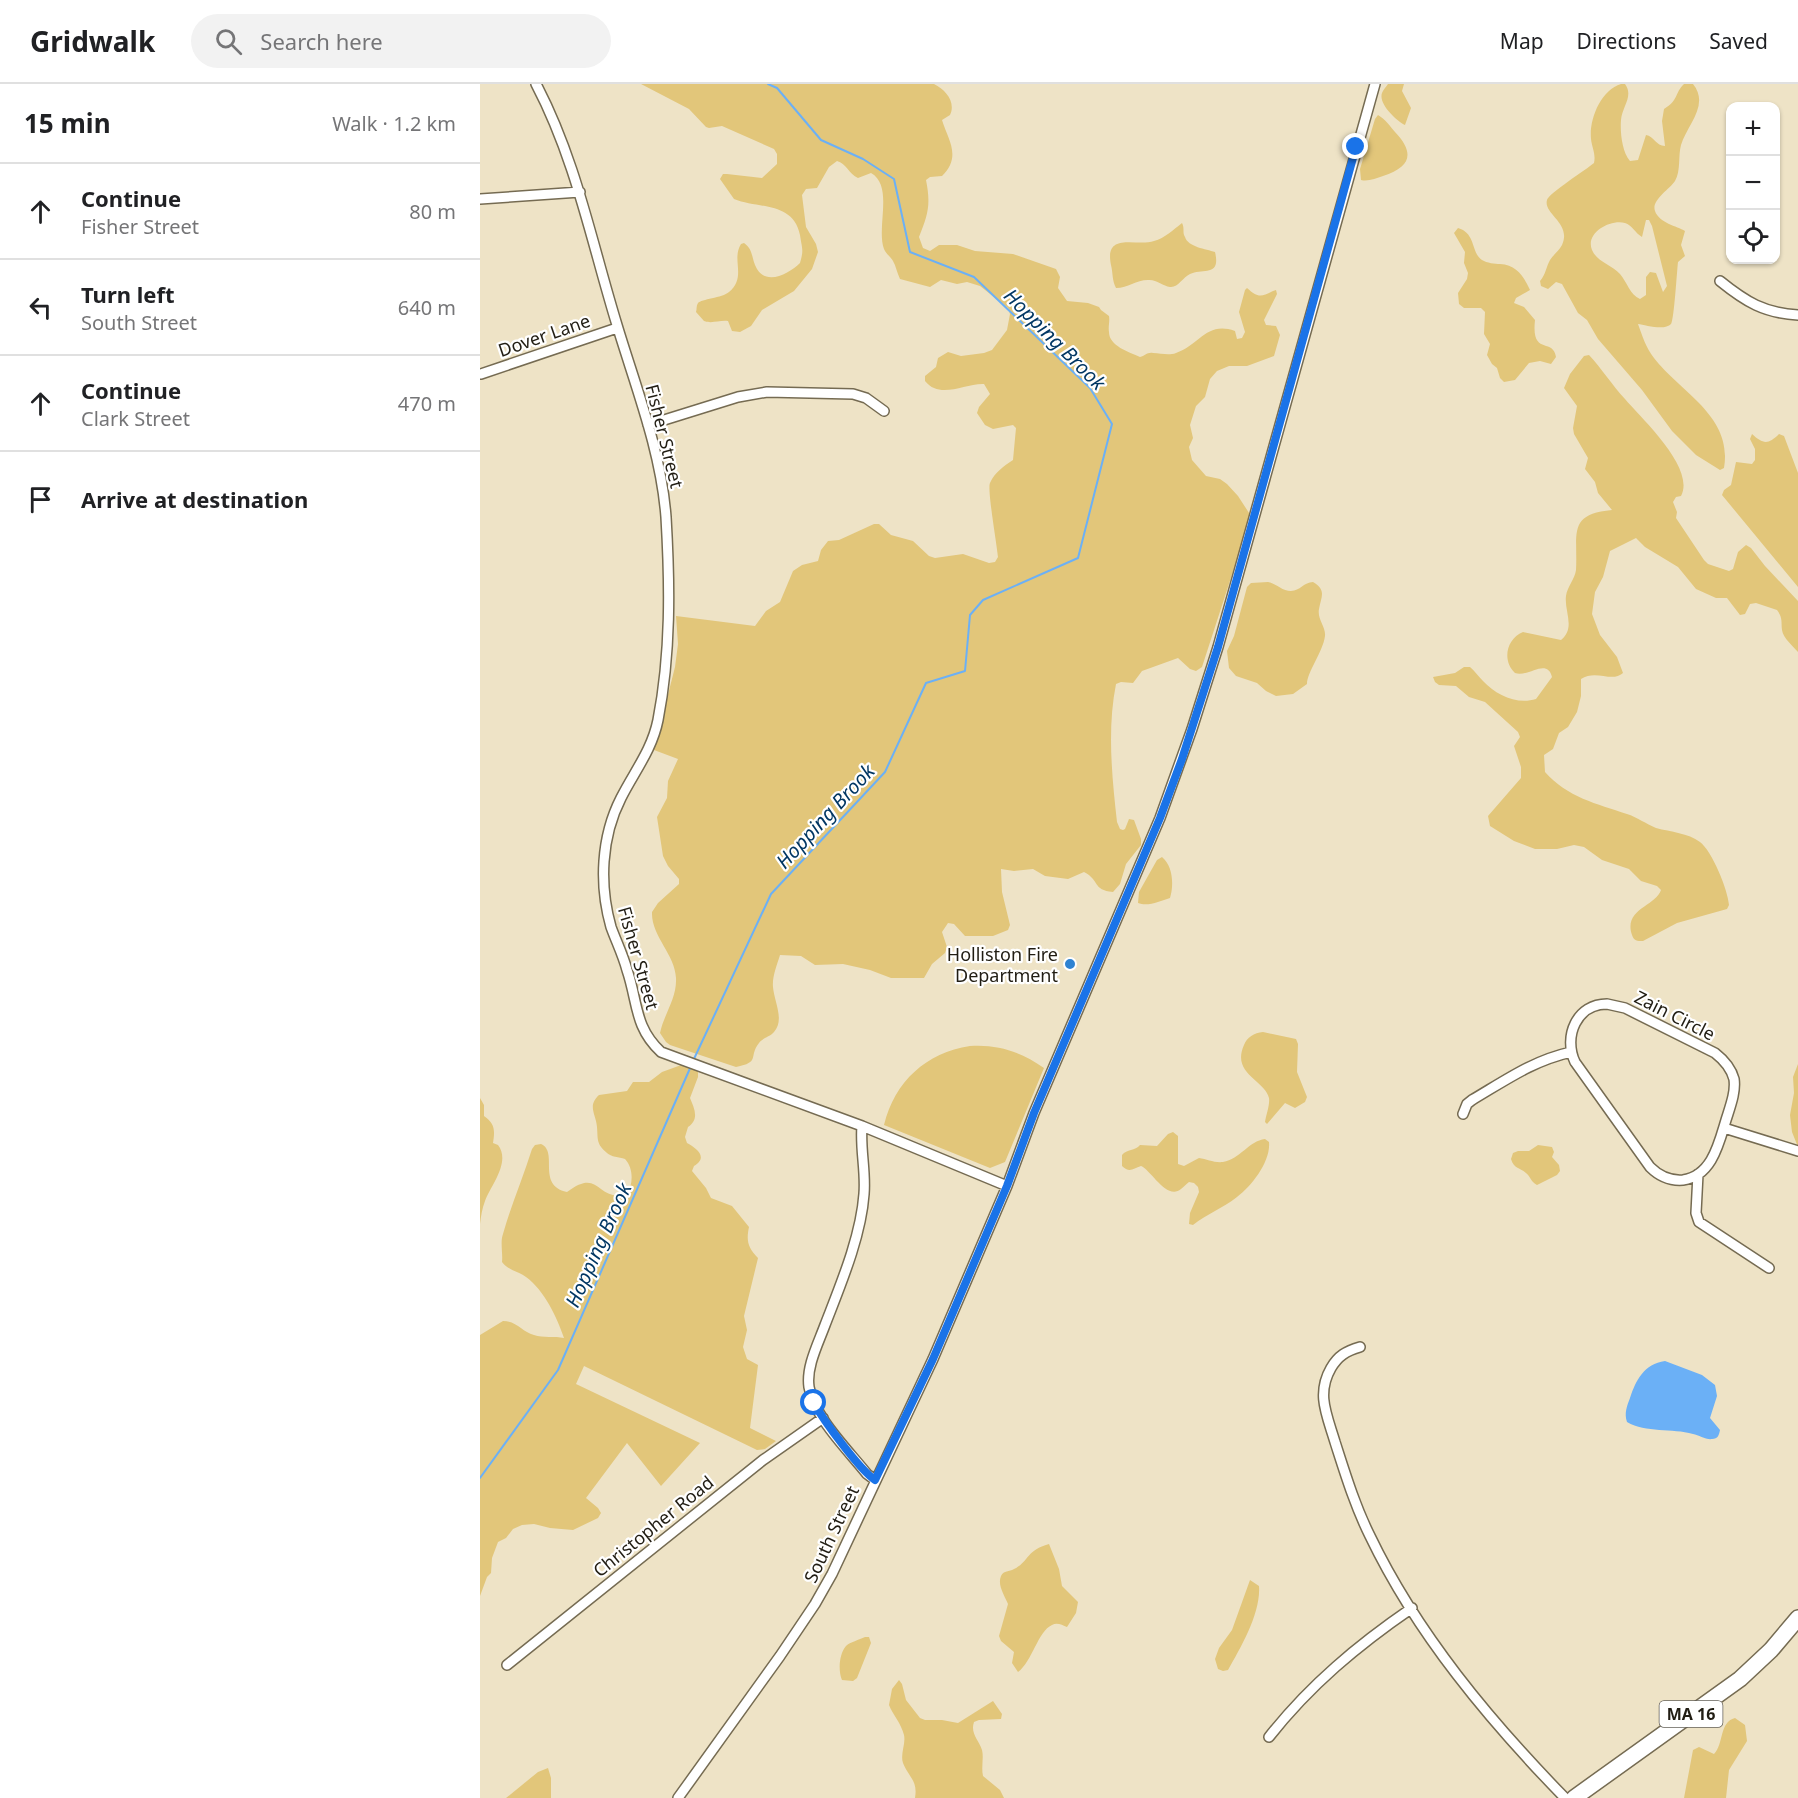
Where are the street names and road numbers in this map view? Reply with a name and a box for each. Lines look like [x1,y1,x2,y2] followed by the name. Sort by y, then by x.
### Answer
[495,308,593,362] street label: Dover Lane
[641,382,690,491] street label: Fisher Street
[613,904,665,1013] street label: Fisher Street
[1631,984,1719,1046] street label: Zain Circle
[588,1470,718,1582] street label: Christopher Road
[798,1481,864,1586] street label: South Street
[1660,1701,1722,1727] road number: MA 16

